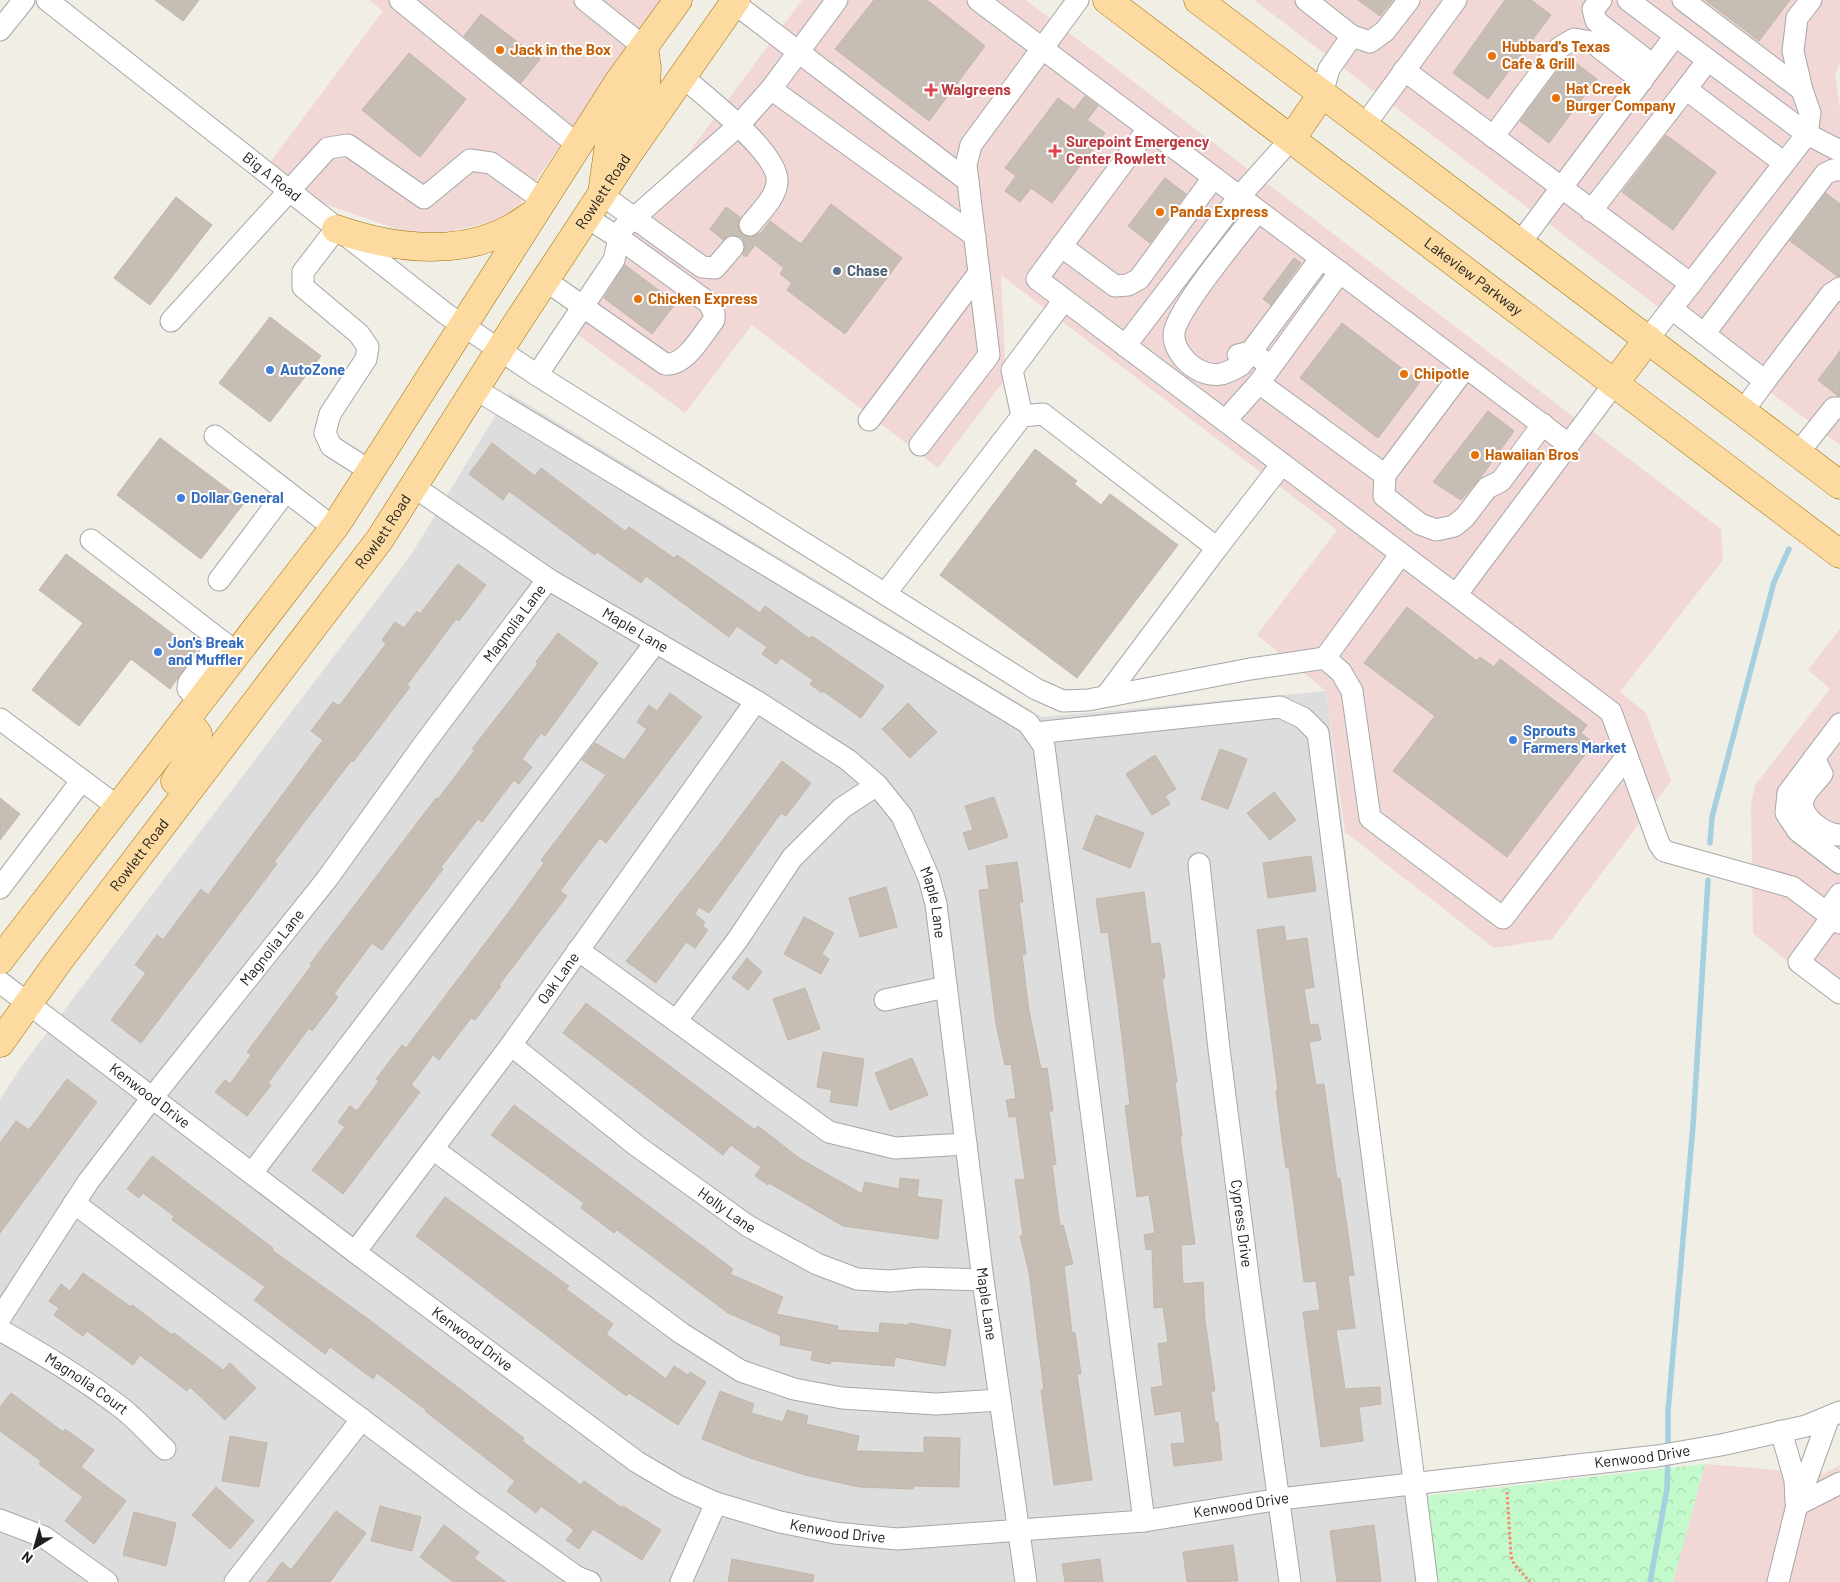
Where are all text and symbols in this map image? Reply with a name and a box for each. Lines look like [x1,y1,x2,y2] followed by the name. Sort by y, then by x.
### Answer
[1502,37,1611,72] place label: Hubbard's Texas Cafe & Grill
[510,40,611,58] place label: Jack in the Box
[494,44,506,56] marker: Jack in the Box
[1486,50,1498,62] marker: Hubbard's Texas Cafe & Grill
[1566,79,1676,114] place label: Hat Creek Burger Company
[941,80,1011,98] place label: Walgreens
[925,84,937,96] marker: Walgreens
[1550,92,1562,104] marker: Hat Creek Burger Company
[1066,132,1210,167] place label: Surepoint Emergency Center Rowlett
[1048,144,1062,158] marker: Surepoint Emergency Center Rowlett
[239,147,305,205] street label: Big A Road
[571,150,634,232] street label: Rowlett Road
[1170,202,1269,220] place label: Panda Express
[1154,206,1166,218] marker: Panda Express
[1421,233,1527,319] street label: Lakeview Parkway
[847,261,888,279] place label: Chase
[831,265,843,277] marker: Chase
[648,289,758,307] place label: Chicken Express
[632,293,644,305] marker: Chicken Express
[280,360,345,378] place label: AutoZone
[264,364,276,376] marker: AutoZone
[1414,364,1469,382] place label: Chipotle
[1398,368,1410,380] marker: Chipotle
[1485,445,1579,463] place label: Hawaiian Bros
[1469,449,1481,461] marker: Hawaiian Bros
[191,488,284,506] place label: Dollar General
[351,491,414,572] street label: Rowlett Road
[175,492,187,504] marker: Dollar General
[479,580,549,665] street label: Magnolia Lane
[599,603,672,656] street label: Maple Lane
[168,633,244,668] place label: Jon's Break and Muffler
[152,646,164,658] marker: Jon's Break and Muffler
[1523,721,1627,756] place label: Sprouts Farmers Market
[1507,734,1519,746] marker: Sprouts Farmers Market
[105,815,172,894] street label: Rowlett Road
[917,863,950,939] street label: Maple Lane
[235,905,307,989] street label: Magnolia Lane
[533,948,582,1007] street label: Oak Lane
[106,1059,194,1131] street label: Kenwood Drive
[1228,1178,1257,1268] street label: Cypress Drive
[695,1183,759,1236] street label: Holly Lane
[973,1266,1001,1341] street label: Maple Lane
[429,1302,517,1374] street label: Kenwood Drive
[42,1348,133,1418] street label: Magnolia Court
[1593,1440,1691,1471] street label: Kenwood Drive
[1192,1488,1290,1521] street label: Kenwood Drive
[788,1514,886,1546] street label: Kenwood Drive
[10,1522,60,1572] north arrow
[18,1548,36,1567] text: N

